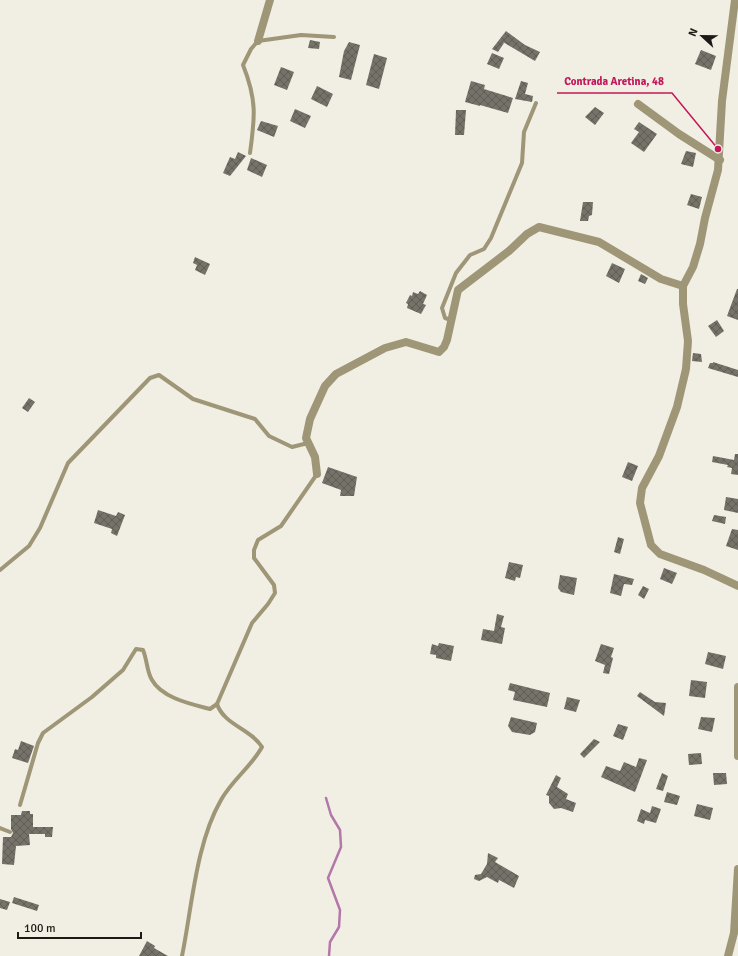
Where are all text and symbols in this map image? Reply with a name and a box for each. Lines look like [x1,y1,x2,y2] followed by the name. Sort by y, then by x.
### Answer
[682,16,722,56] north arrow
[686,26,701,38] text: N
[557,70,672,93] callout: Contrada Aretina, 48
[564,75,664,88] text: Contrada Aretina, 48
[18,914,141,940] scale bar
[24,921,56,936] text: 100 m

